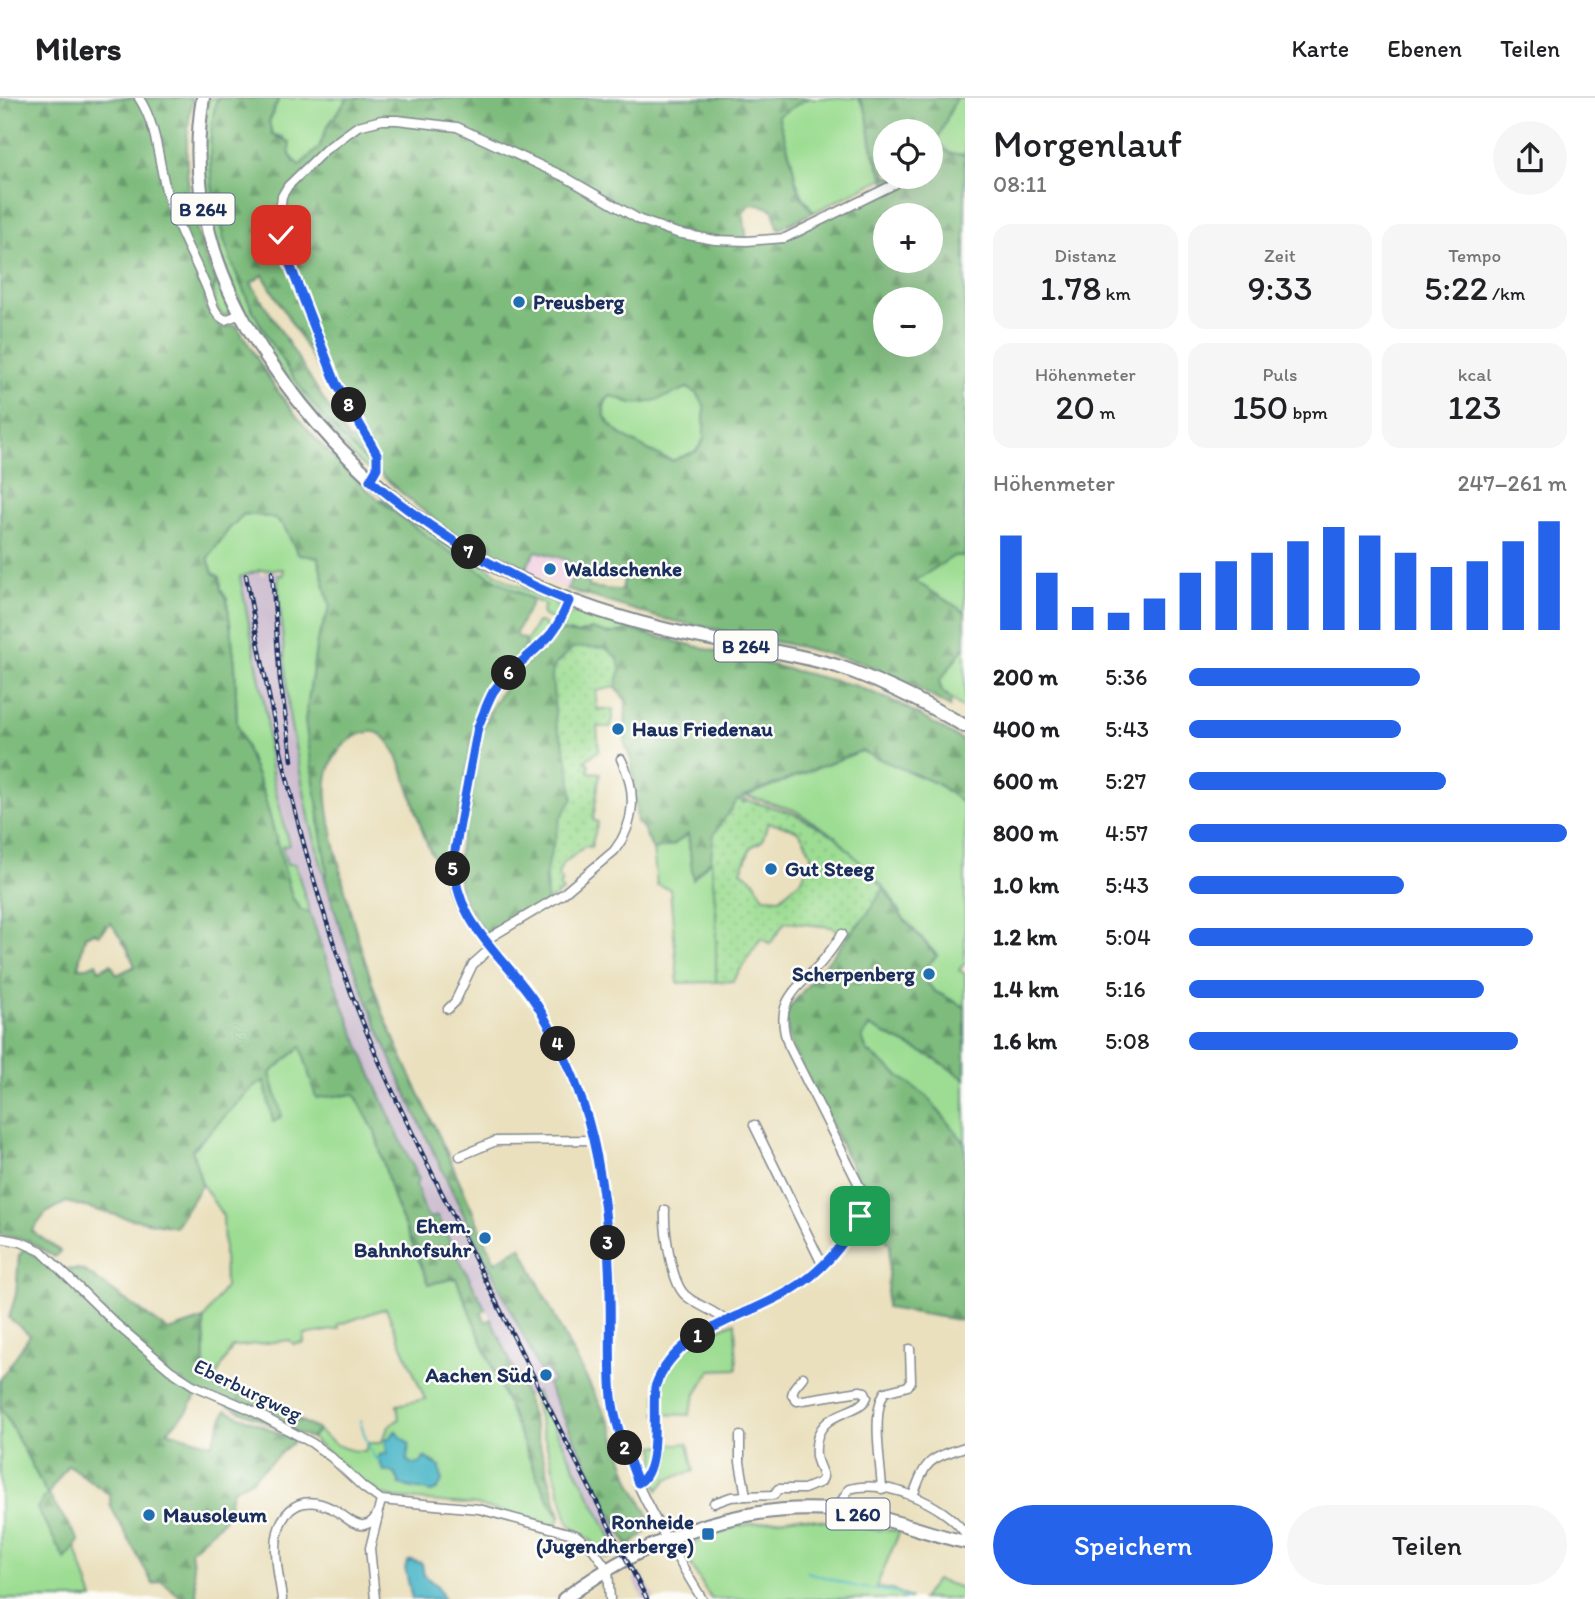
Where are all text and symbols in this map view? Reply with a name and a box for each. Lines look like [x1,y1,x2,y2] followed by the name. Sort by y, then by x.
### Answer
[35,29,122,68] text: Milers
[1291,34,1349,63] text: Karte
[1387,34,1462,63] text: Ebenen
[1500,34,1560,63] text: Teilen
[873,119,943,357] map controls
[873,119,943,189] button: locate
[993,121,1182,167] text: Morgenlauf
[1493,121,1567,195] button: share
[993,170,1047,198] text: 08:11
[172,194,234,225] road number: B 264
[873,203,943,273] button: +
[251,205,311,265] pin
[262,216,300,254] icon: check
[1054,244,1116,267] text: Distanz
[1264,244,1296,267] text: Zeit
[1448,244,1501,267] text: Tempo
[1040,267,1101,309] text: 1.78
[1247,267,1313,309] text: 9:33
[1424,267,1488,309] text: 5:22
[1101,282,1131,305] text: km
[1488,282,1525,305] text: /km
[873,287,943,357] button: −
[533,289,625,315] place label: Preusberg
[511,294,527,310] marker: Preusberg
[1035,363,1136,386] text: Höhenmeter
[1262,363,1298,386] text: Puls
[1458,363,1492,386] text: kcal
[1055,386,1095,428] text: 20
[1232,386,1288,428] text: 150
[1448,386,1502,428] text: 123
[332,388,366,422] pin: 8
[343,393,354,416] text: 8
[1095,401,1115,424] text: m
[1288,401,1328,424] text: bpm
[993,469,1115,497] text: Höhenmeter
[1457,469,1567,497] text: 247–261 m
[452,534,486,570] pin: 7
[464,540,473,563] text: 7
[564,556,682,581] place label: Waldschenke
[542,561,558,577] marker: Waldschenke
[714,631,778,662] road number: B 264
[491,656,526,690] pin: 6
[503,661,514,684] text: 6
[993,663,1058,691] text: 200 m
[1105,663,1147,691] text: 5:36
[993,715,1060,743] text: 400 m
[1105,715,1149,743] text: 5:43
[632,716,773,741] place label: Haus Friedenau
[610,721,626,737] marker: Haus Friedenau
[993,767,1058,795] text: 600 m
[1105,767,1146,795] text: 5:27
[993,819,1058,847] text: 800 m
[1105,819,1148,847] text: 4:57
[435,852,470,886] pin: 5
[785,856,875,882] place label: Gut Steeg
[448,857,457,880] text: 5
[763,861,779,877] marker: Gut Steeg
[993,871,1059,899] text: 1.0 km
[1105,871,1149,899] text: 5:43
[993,923,1057,951] text: 1.2 km
[1105,923,1151,951] text: 5:04
[792,961,915,987] place label: Scherpenberg
[921,966,937,982] marker: Scherpenberg
[993,975,1059,1003] text: 1.4 km
[1105,975,1146,1003] text: 5:16
[540,1026,576,1062] pin: 4
[993,1027,1057,1055] text: 1.6 km
[1105,1027,1149,1055] text: 5:08
[552,1032,563,1055] text: 4
[830,1186,890,1246] pin
[841,1197,879,1235] icon: arrive
[354,1213,472,1262] place label: Ehem. Bahnhofsuhr
[590,1226,626,1260] pin: 3
[477,1230,493,1246] marker: Ehem. Bahnhofsuhr
[602,1231,613,1254] text: 3
[680,1318,716,1354] pin: 1
[693,1324,702,1347] text: 1
[190,1353,307,1427] street label: Eberburgweg
[424,1362,532,1387] place label: Aachen Süd
[538,1367,554,1383] marker: Aachen Süd
[608,1430,642,1466] pin: 2
[620,1436,630,1459] text: 2
[826,1498,890,1530] road number: L 260
[163,1502,267,1527] place label: Mausoleum
[993,1505,1273,1585] button: Speichern
[1287,1505,1567,1585] button: Teilen
[141,1507,157,1523] marker: Mausoleum
[536,1509,694,1559] place label: Ronheide (Jugendherberge)
[700,1526,716,1542] marker: Ronheide (Jugendherberge)

